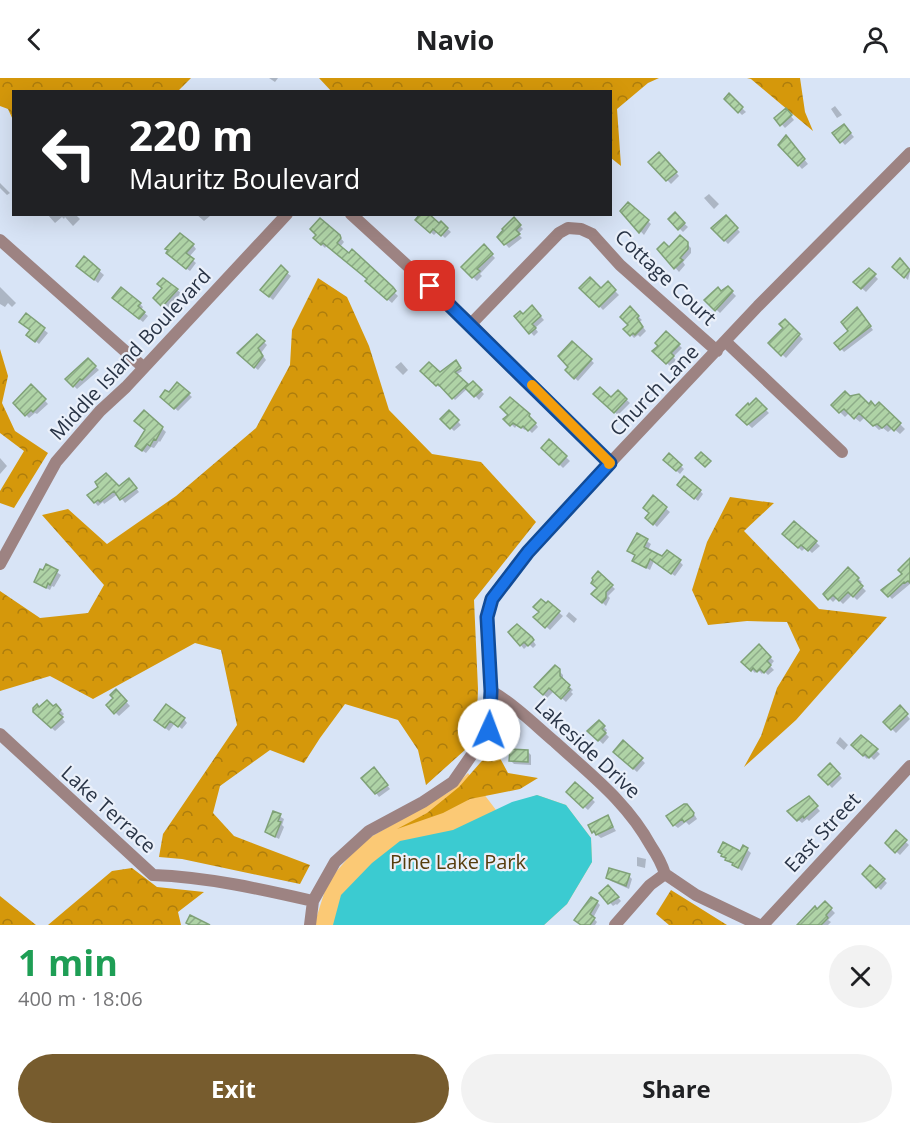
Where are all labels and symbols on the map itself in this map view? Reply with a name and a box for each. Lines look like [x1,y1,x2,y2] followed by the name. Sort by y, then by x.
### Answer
[609,223,723,331] street label: Cottage Court
[404,260,455,311] pin
[43,263,217,445] street label: Middle Island Boulevard
[604,338,704,442] street label: Church Lane
[529,692,647,804] street label: Lakeside Drive
[457,698,521,762] position arrow
[56,759,162,859] street label: Lake Terrace
[778,786,866,878] street label: East Street
[390,848,527,875] park label: Pine Lake Park

